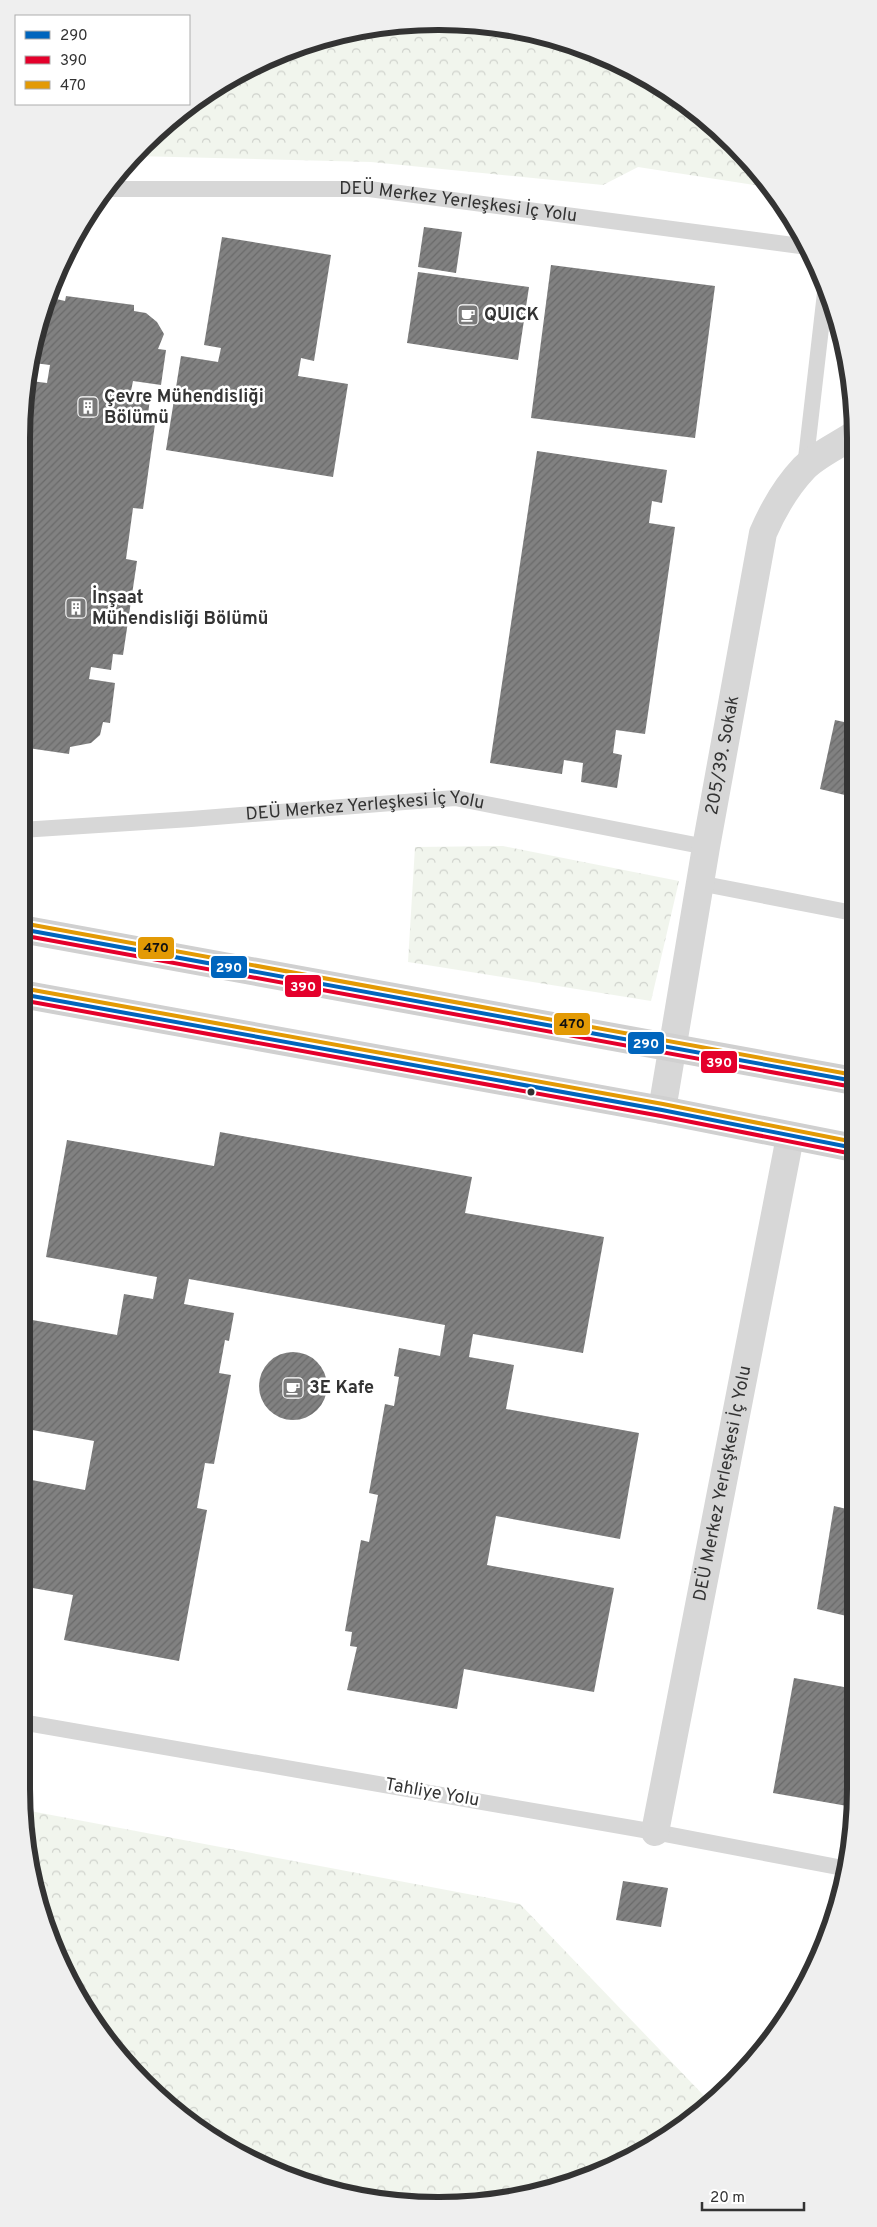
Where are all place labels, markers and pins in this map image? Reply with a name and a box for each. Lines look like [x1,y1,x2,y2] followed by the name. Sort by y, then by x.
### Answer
[456,303,480,327] cafe icon: QUICK
[484,304,539,327] place label: QUICK
[104,386,264,430] place label: Çevre Mühendisliği Bölümü
[76,395,100,419] building icon: Çevre Mühendisliği Bölümü
[92,585,268,631] place label: İnşaat Mühendisliği Bölümü
[64,596,88,620] building icon: İnşaat Mühendisliği Bölümü
[526,1087,536,1097] unlabelled marker
[281,1376,305,1400] cafe icon: 3E Kafe
[309,1377,374,1400] place label: 3E Kafe

